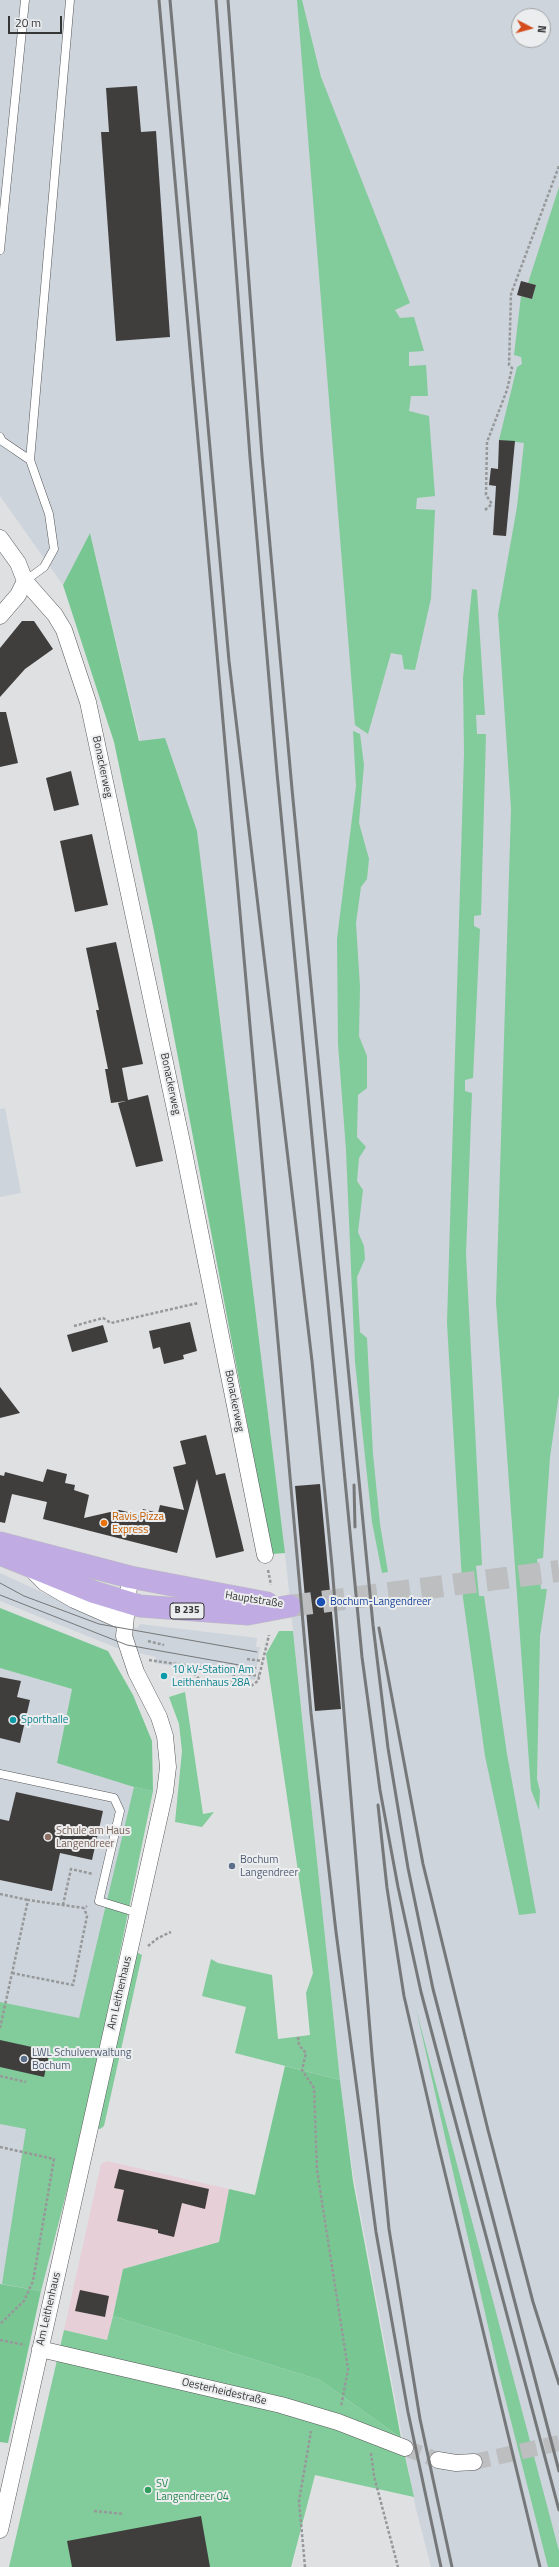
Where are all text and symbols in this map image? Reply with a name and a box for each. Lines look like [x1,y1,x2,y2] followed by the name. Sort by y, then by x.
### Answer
[10,8,64,34] scale bar
[511,8,551,48] north arrow
[15,13,41,32] text: 20 m
[534,25,550,34] text: N
[89,735,115,799] street label: Bonackerweg
[157,1052,183,1116] street label: Bonackerweg
[222,1369,246,1433] street label: Bonackerweg
[112,1510,164,1536] place label: Ravis Pizza Express
[99,1518,109,1528] marker: Ravis Pizza Express
[224,1589,284,1611] street label: Hauptstraße
[330,1595,431,1609] place label: Bochum-Langendreer
[315,1596,327,1608] marker: Bochum-Langendreer
[170,1603,204,1619] road number: B 235
[172,1663,254,1689] place label: 10 kV-Station Am Leithenhaus 28A
[159,1671,169,1681] marker: 10 kV-Station Am Leithenhaus 28A
[21,1713,68,1727] place label: Sporthalle
[8,1715,18,1725] marker: Sporthalle
[56,1824,130,1850] place label: Schule am Haus Langendreer
[43,1832,53,1842] marker: Schule am Haus Langendreer
[240,1853,298,1879] place label: Bochum Langendreer
[227,1861,237,1871] marker: Bochum Langendreer
[105,1955,135,2031] street label: Am Leithenhaus
[32,2046,131,2072] place label: LWL Schulverwaltung Bochum
[19,2054,29,2064] marker: LWL Schulverwaltung Bochum
[34,2271,64,2347] street label: Am Leithenhaus
[180,2376,268,2408] street label: Oesterheidestraße
[156,2477,229,2503] place label: SV Langendreer 04
[143,2485,153,2495] marker: SV Langendreer 04

